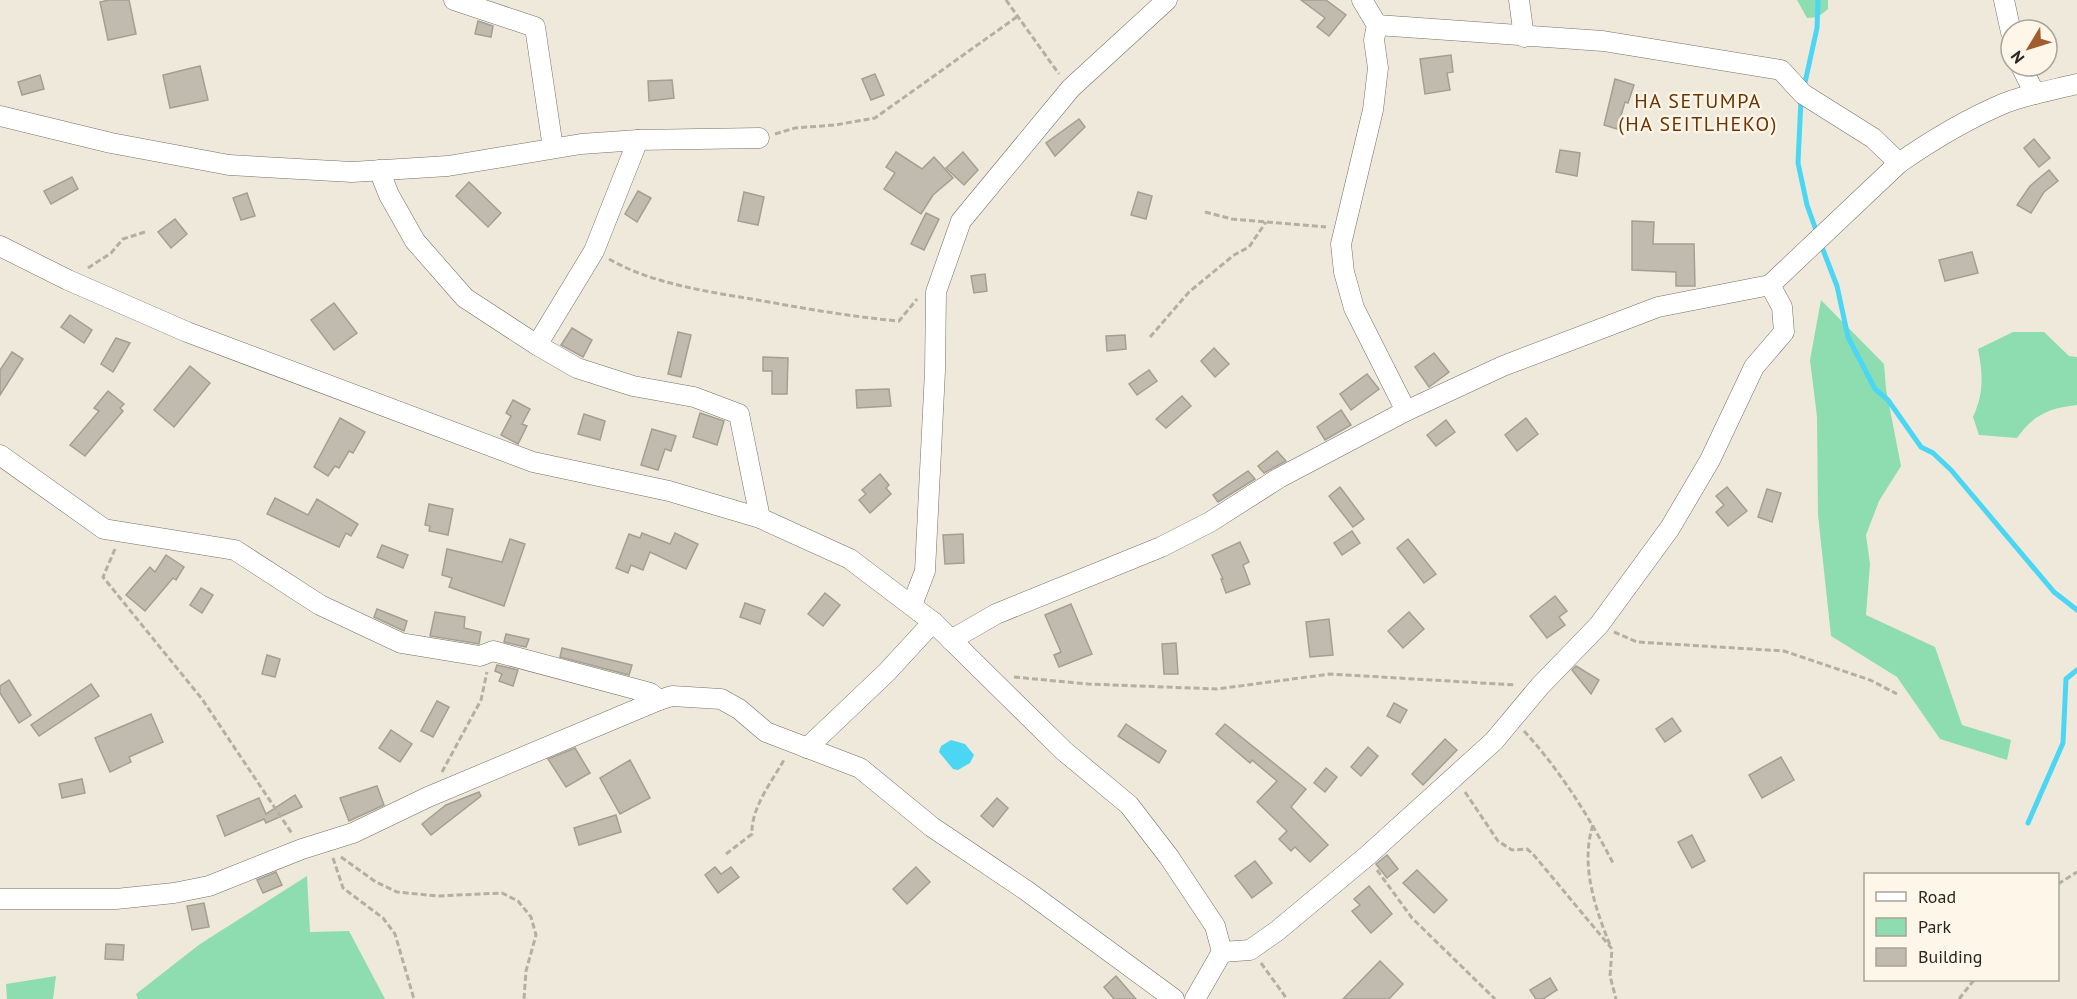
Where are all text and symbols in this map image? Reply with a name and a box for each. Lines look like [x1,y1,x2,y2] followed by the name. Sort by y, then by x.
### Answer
[1999,18,2059,78] north arrow
[2006,47,2028,68] text: N
[1618,88,1778,137] district label: HA SETUMPA (HA SEITLHEKO)
[1864,873,2059,981] legend
[1918,885,1956,908] text: Road
[1918,915,1951,938] text: Park
[1918,945,1982,968] text: Building

